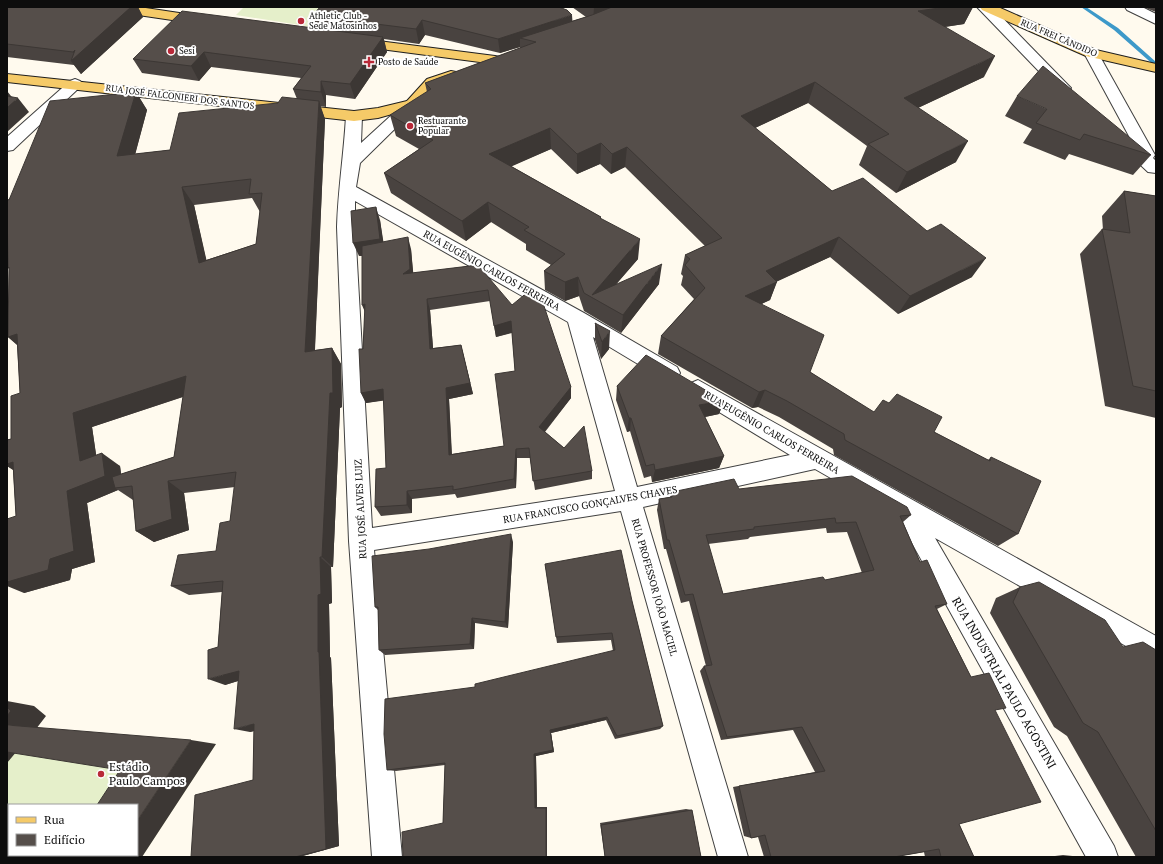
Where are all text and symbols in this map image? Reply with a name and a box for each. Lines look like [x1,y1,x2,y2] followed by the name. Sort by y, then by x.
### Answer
[309,10,377,32] place label: Athletic Club - Sede Matosinhos
[296,16,306,26] marker: Athletic Club - Sede Matosinhos
[1019,16,1099,60] street label: RUA FREI CÂNDIDO
[179,45,195,57] place label: Sesi
[166,46,176,56] marker: Sesi
[363,56,375,68] marker: Posto de Saúde
[378,56,439,68] place label: Posto de Saúde
[105,82,255,112] street label: RUA JOSÉ FALCONIERI DOS SANTOS
[418,115,467,137] place label: Restuarante Popular
[405,121,415,131] marker: Restuarante Popular
[421,227,563,314] street label: RUA EUGÊNIO CARLOS FERREIRA
[702,388,842,477] street label: RUA EUGÊNIO CARLOS FERREIRA
[351,459,370,559] street label: RUA JOSÉ ALVES LUIZ
[502,483,678,526] street label: RUA FRANCISCO GONÇALVES CHAVES
[629,517,681,658] street label: RUA PROFESSOR JOÃO MACIEL
[949,594,1060,771] street label: RUA INDUSTRIAL PAULO AGOSTINI
[109,759,185,788] place label: Estádio Paulo Campos
[96,769,106,779] marker: Estádio Paulo Campos
[8,804,138,856] legend
[44,812,65,827] text: Rua
[44,832,85,847] text: Edifício

